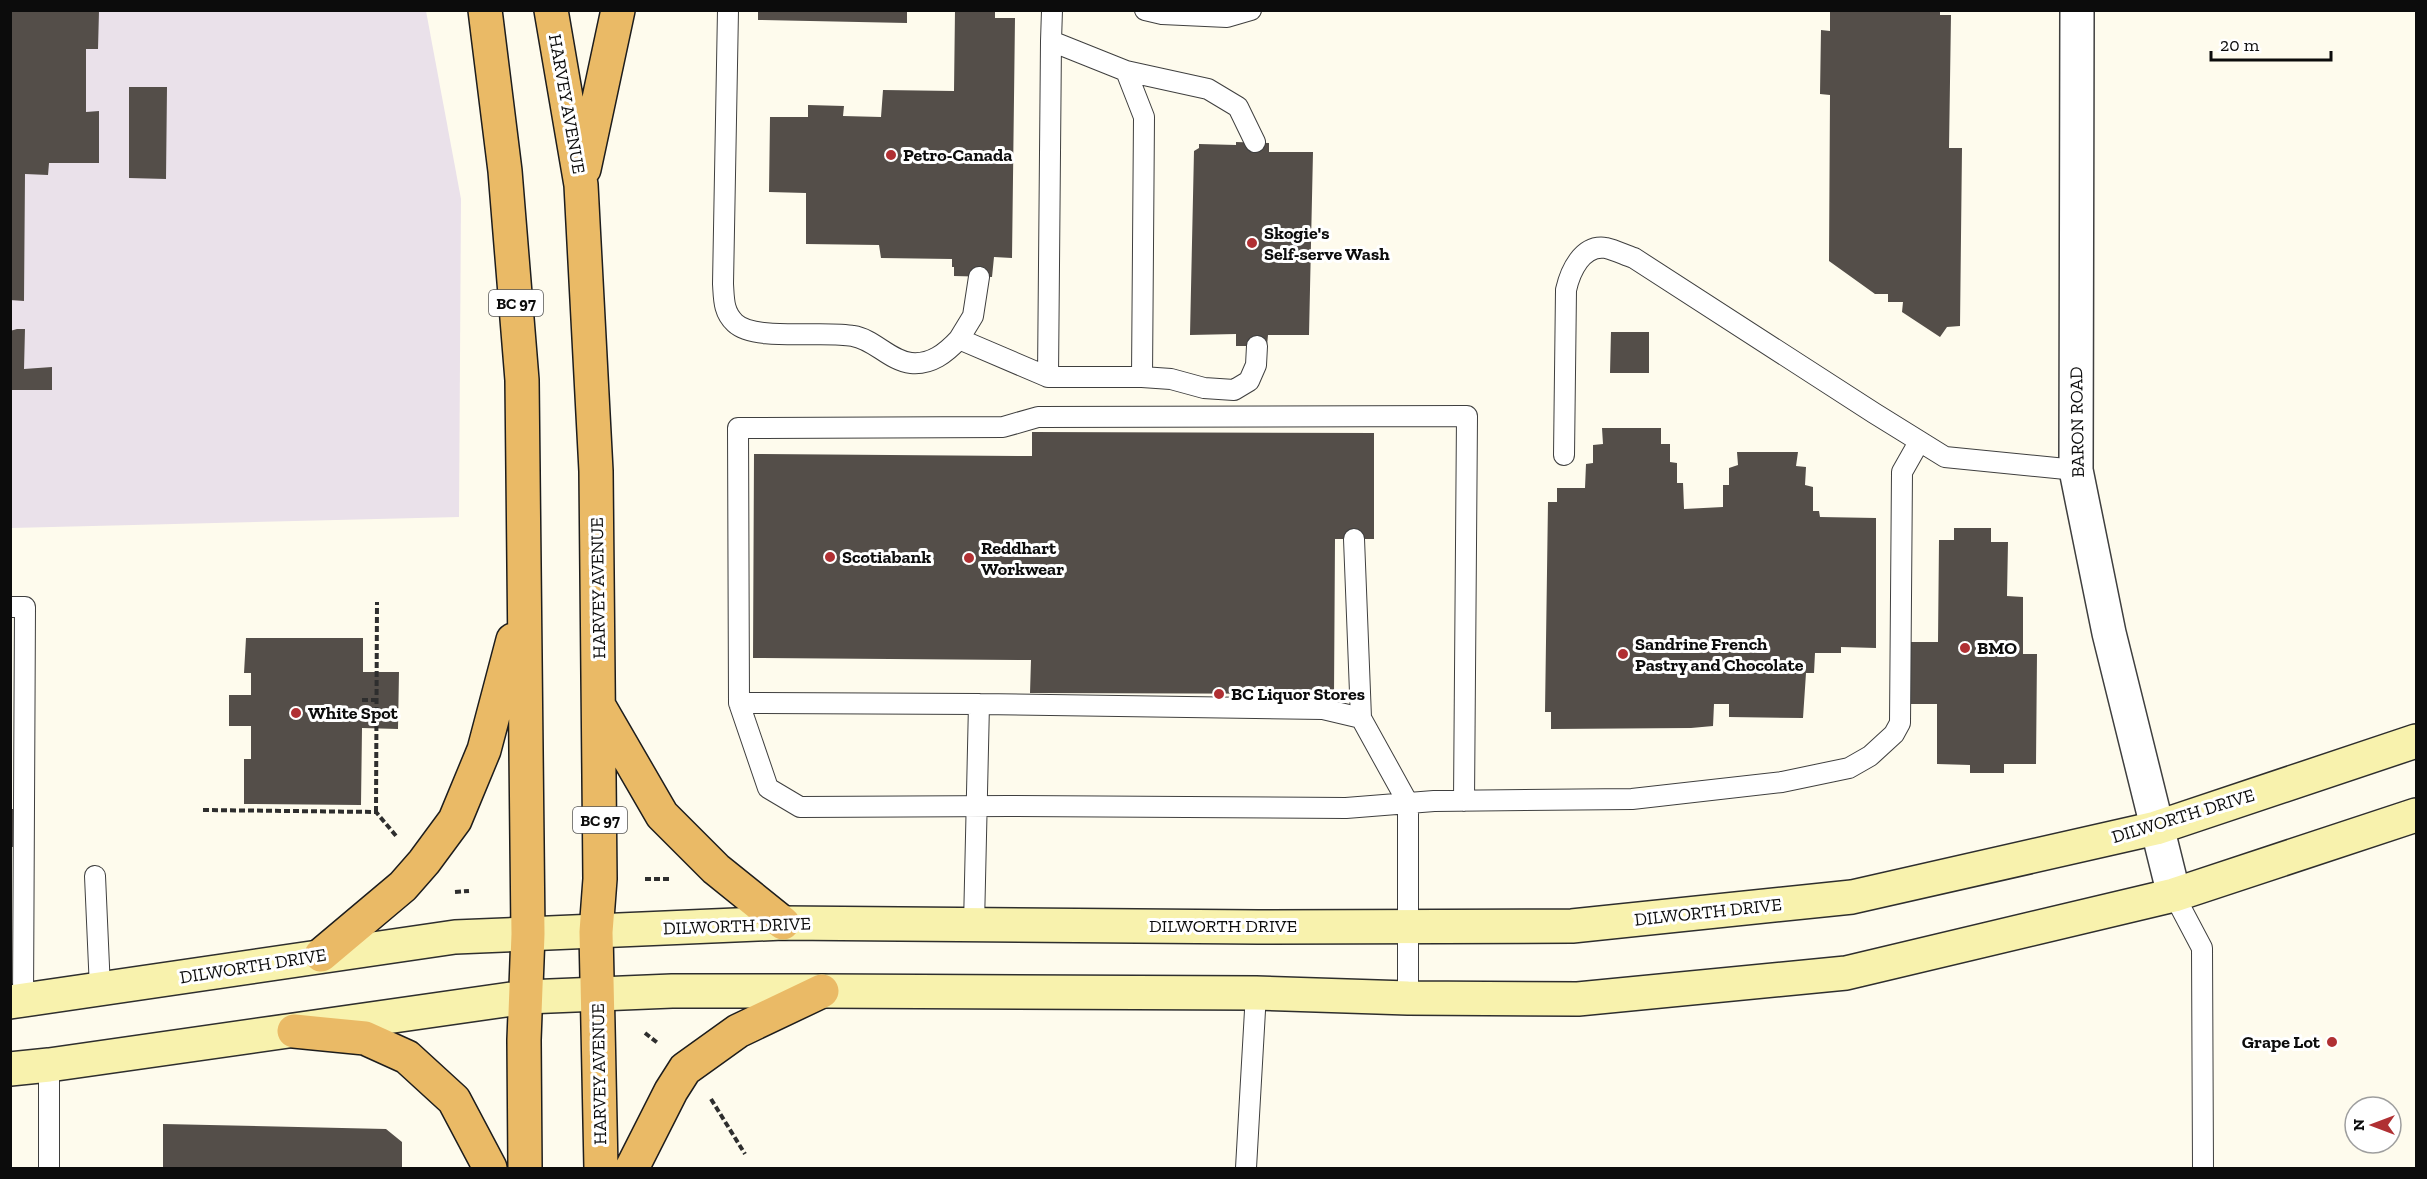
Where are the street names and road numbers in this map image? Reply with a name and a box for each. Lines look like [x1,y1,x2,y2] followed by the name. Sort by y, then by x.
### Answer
[544,32,590,176] street label: HARVEY AVENUE
[489,290,543,316] road number: BC 97
[2065,366,2089,478] street label: BARON ROAD
[586,517,610,659] street label: HARVEY AVENUE
[2109,784,2257,848] street label: DILWORTH DRIVE
[573,807,627,833] road number: BC 97
[1633,893,1783,931] street label: DILWORTH DRIVE
[663,912,811,940] street label: DILWORTH DRIVE
[1149,915,1297,937] street label: DILWORTH DRIVE
[178,944,328,988] street label: DILWORTH DRIVE
[587,1003,611,1145] street label: HARVEY AVENUE

